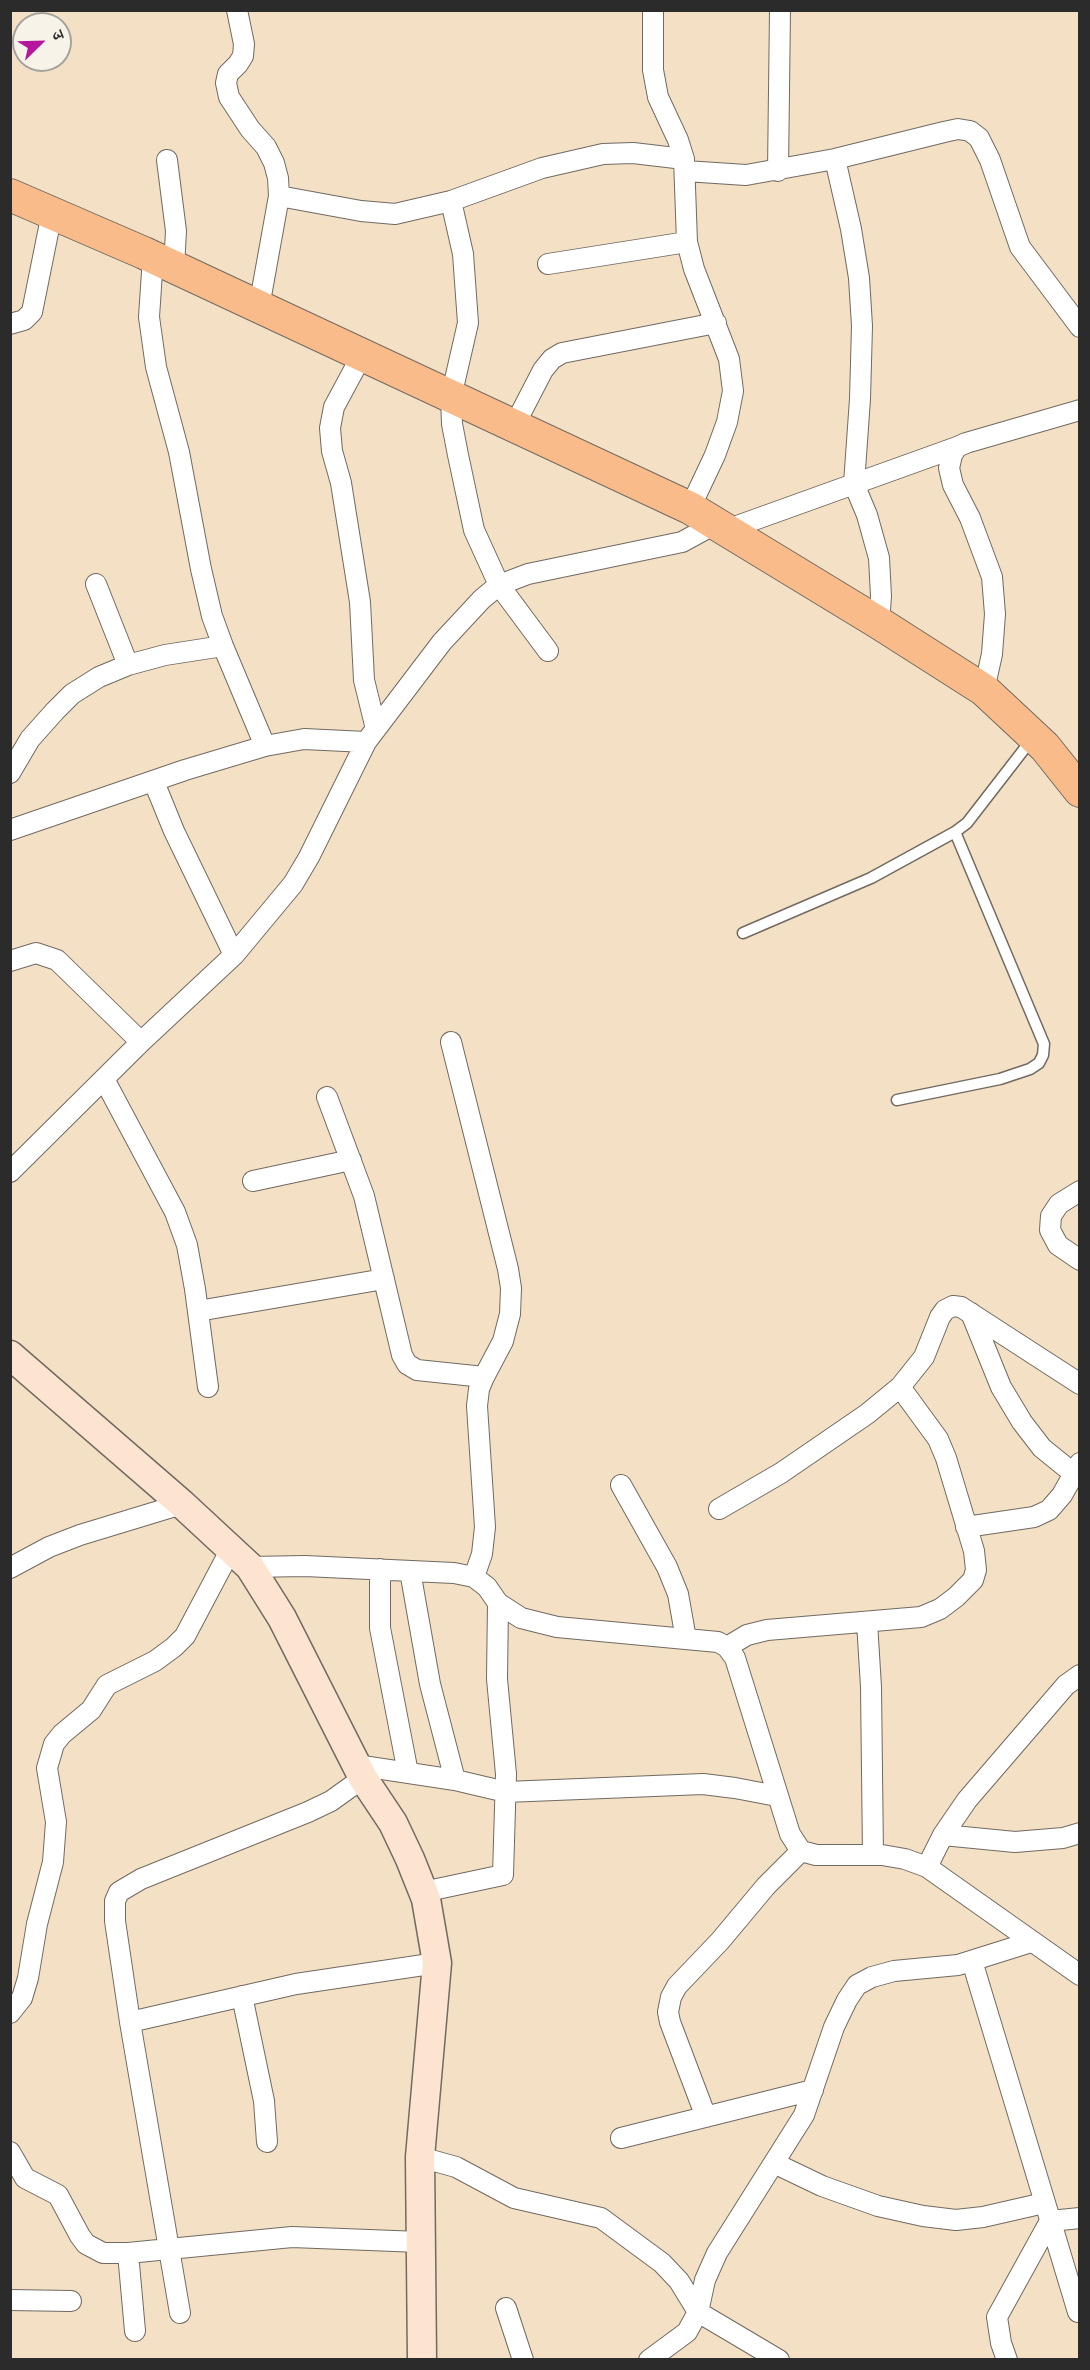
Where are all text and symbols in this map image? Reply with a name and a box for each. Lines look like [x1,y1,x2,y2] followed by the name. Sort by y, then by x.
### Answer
[12,12,72,72] north arrow
[48,29,66,43] text: उ

